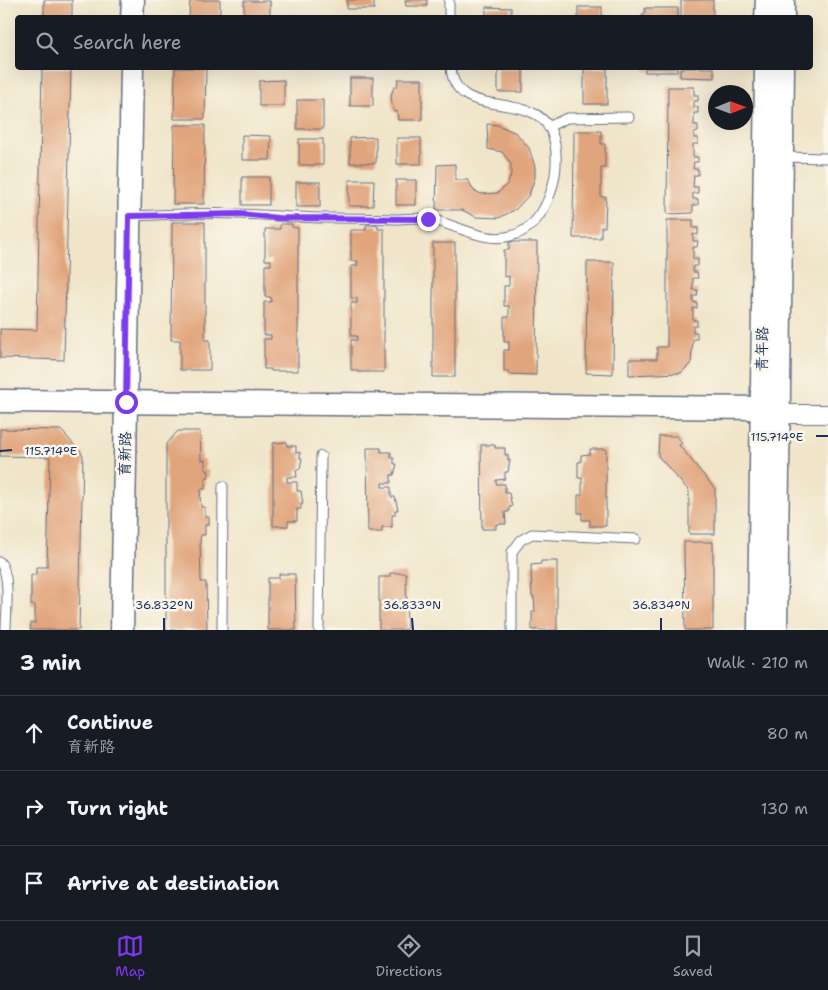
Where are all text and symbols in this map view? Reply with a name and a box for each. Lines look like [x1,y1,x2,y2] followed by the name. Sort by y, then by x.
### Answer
[15,15,813,70] search box
[33,29,61,57] icon: search
[73,30,182,55] text: Search here
[708,85,753,130] north arrow
[417,208,440,231] route end
[752,326,772,372] street label: 青年路
[115,391,138,414] route start
[751,429,803,445] text: 115.714°E
[115,431,135,477] street label: 育新路
[25,443,77,459] text: 115.714°E
[135,597,193,613] text: 36.832°N
[383,597,441,613] text: 36.833°N
[632,597,690,613] text: 36.834°N
[20,649,81,677] text: 3 min
[707,652,808,673] text: Walk · 210 m
[67,710,153,735] text: Continue
[20,719,48,747] icon: ahead
[767,723,808,744] text: 80 m
[67,736,115,757] text: 育新路
[20,794,48,822] icon: right
[67,796,168,821] text: Turn right
[761,798,808,819] text: 130 m
[20,869,48,897] icon: arrive
[67,871,279,896] text: Arrive at destination
[115,932,145,980] tab: Map
[376,932,443,980] tab: Directions
[673,932,713,980] tab: Saved

